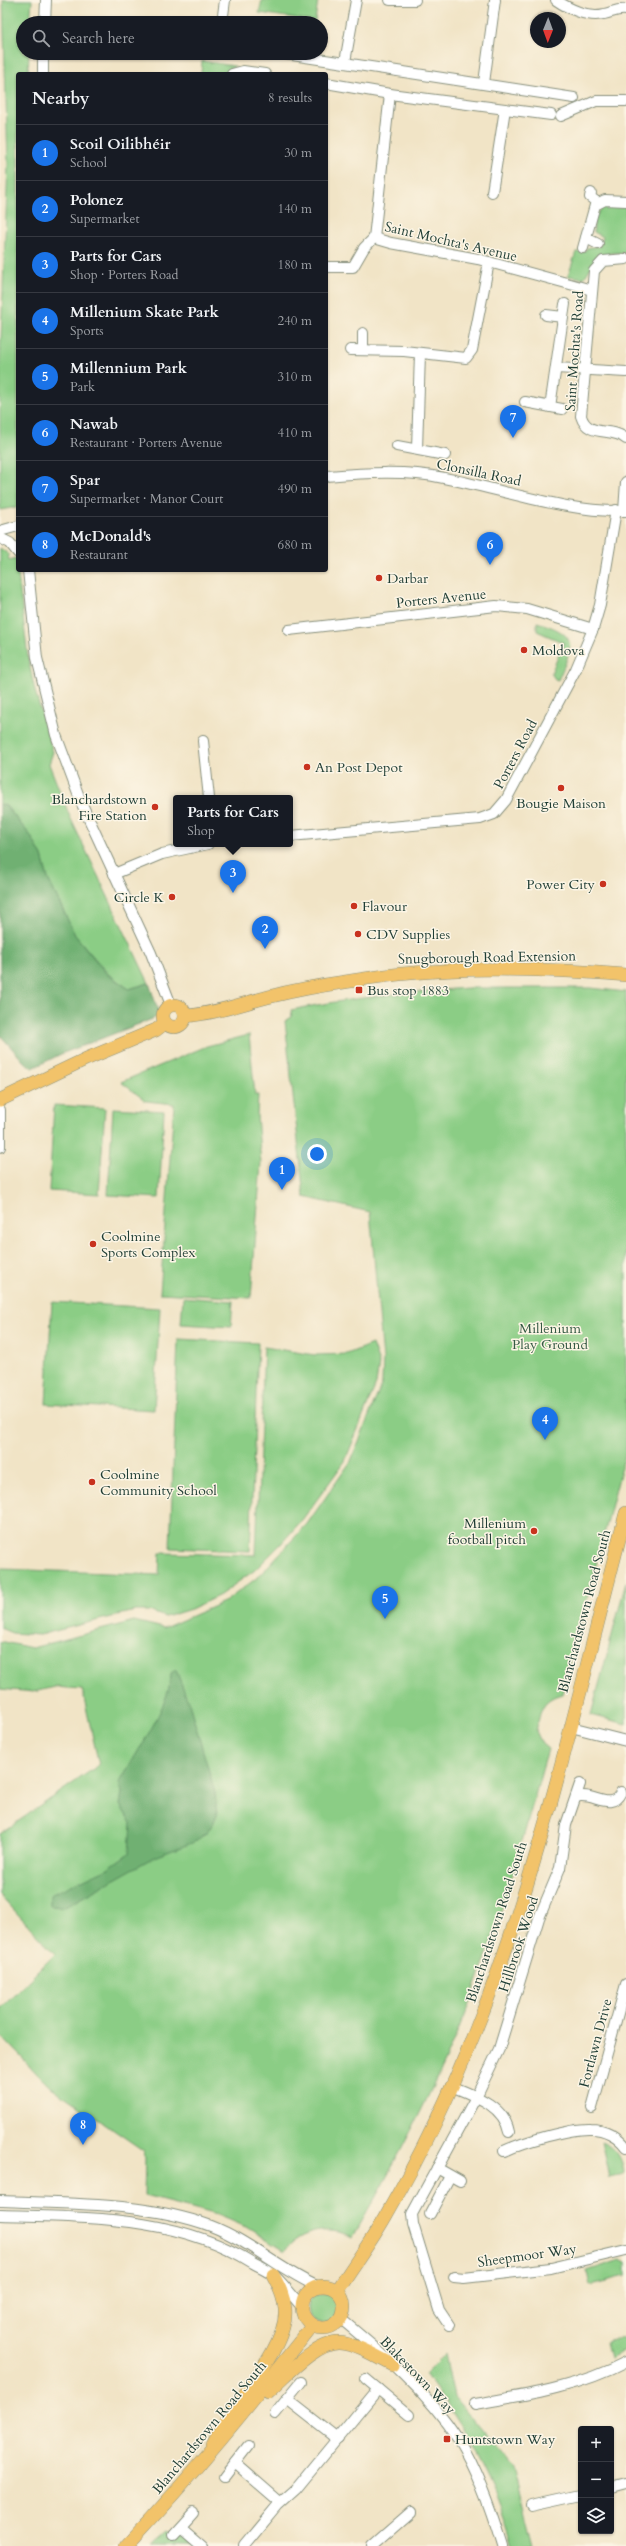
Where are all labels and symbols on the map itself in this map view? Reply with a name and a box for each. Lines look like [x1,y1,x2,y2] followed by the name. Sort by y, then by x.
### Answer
[530,12,566,48] north arrow
[383,217,519,266] street label: Saint Mochta's Avenue
[561,290,588,412] street label: Saint Mochta's Road
[500,405,526,438] pin: 7
[435,454,524,491] street label: Clonsilla Road
[477,532,503,565] pin: 6
[387,569,429,588] place label: Darbar
[374,573,384,583] marker: Darbar
[395,584,487,613] street label: Porters Avenue
[532,641,584,660] place label: Moldova
[519,645,529,655] marker: Moldova
[489,716,542,792] street label: Porters Road
[315,758,403,777] place label: An Post Depot
[302,762,312,772] marker: An Post Depot
[556,783,566,793] marker: Bougie Maison
[51,790,147,825] place label: Blanchardstown Fire Station
[516,794,606,813] place label: Bougie Maison
[150,802,160,812] marker: Blanchardstown Fire Station
[220,860,246,893] pin: 3
[526,875,596,894] place label: Power City
[598,879,608,889] marker: Power City
[114,888,165,907] place label: Circle K
[167,892,177,902] marker: Circle K
[362,897,408,916] place label: Flavour
[349,901,359,911] marker: Flavour
[252,916,278,949] pin: 2
[366,925,451,944] place label: CDV Supplies
[353,929,363,939] marker: CDV Supplies
[398,946,576,969] street label: Snugborough Road Extension
[367,981,449,1000] place label: Bus stop 1883
[354,985,364,995] marker: Bus stop 1883
[307,1144,327,1164] your location
[269,1157,295,1190] pin: 1
[101,1227,195,1262] place label: Coolmine Sports Complex
[88,1239,98,1249] marker: Coolmine Sports Complex
[512,1319,588,1354] park label: Millenium Play Ground
[532,1407,558,1440] pin: 4
[100,1465,217,1500] place label: Coolmine Community School
[87,1477,97,1487] marker: Coolmine Community School
[448,1514,526,1549] place label: Millenium football pitch
[529,1526,539,1536] marker: Millenium football pitch
[554,1527,616,1695] street label: Blanchardstown Road South
[372,1586,398,1619] pin: 5
[461,1839,532,2005] street label: Blanchardstown Road South
[494,1893,543,1995] street label: Hillbrook Wood
[574,1996,617,2090] street label: Fortlawn Drive
[70,2112,96,2145] pin: 8
[476,2239,578,2272] street label: Sheepmoor Way
[376,2332,460,2419] street label: Blakestown Way
[148,2357,271,2498] street label: Blanchardstown Road South
[455,2430,556,2449] place label: Huntstown Way
[442,2434,452,2444] marker: Huntstown Way

